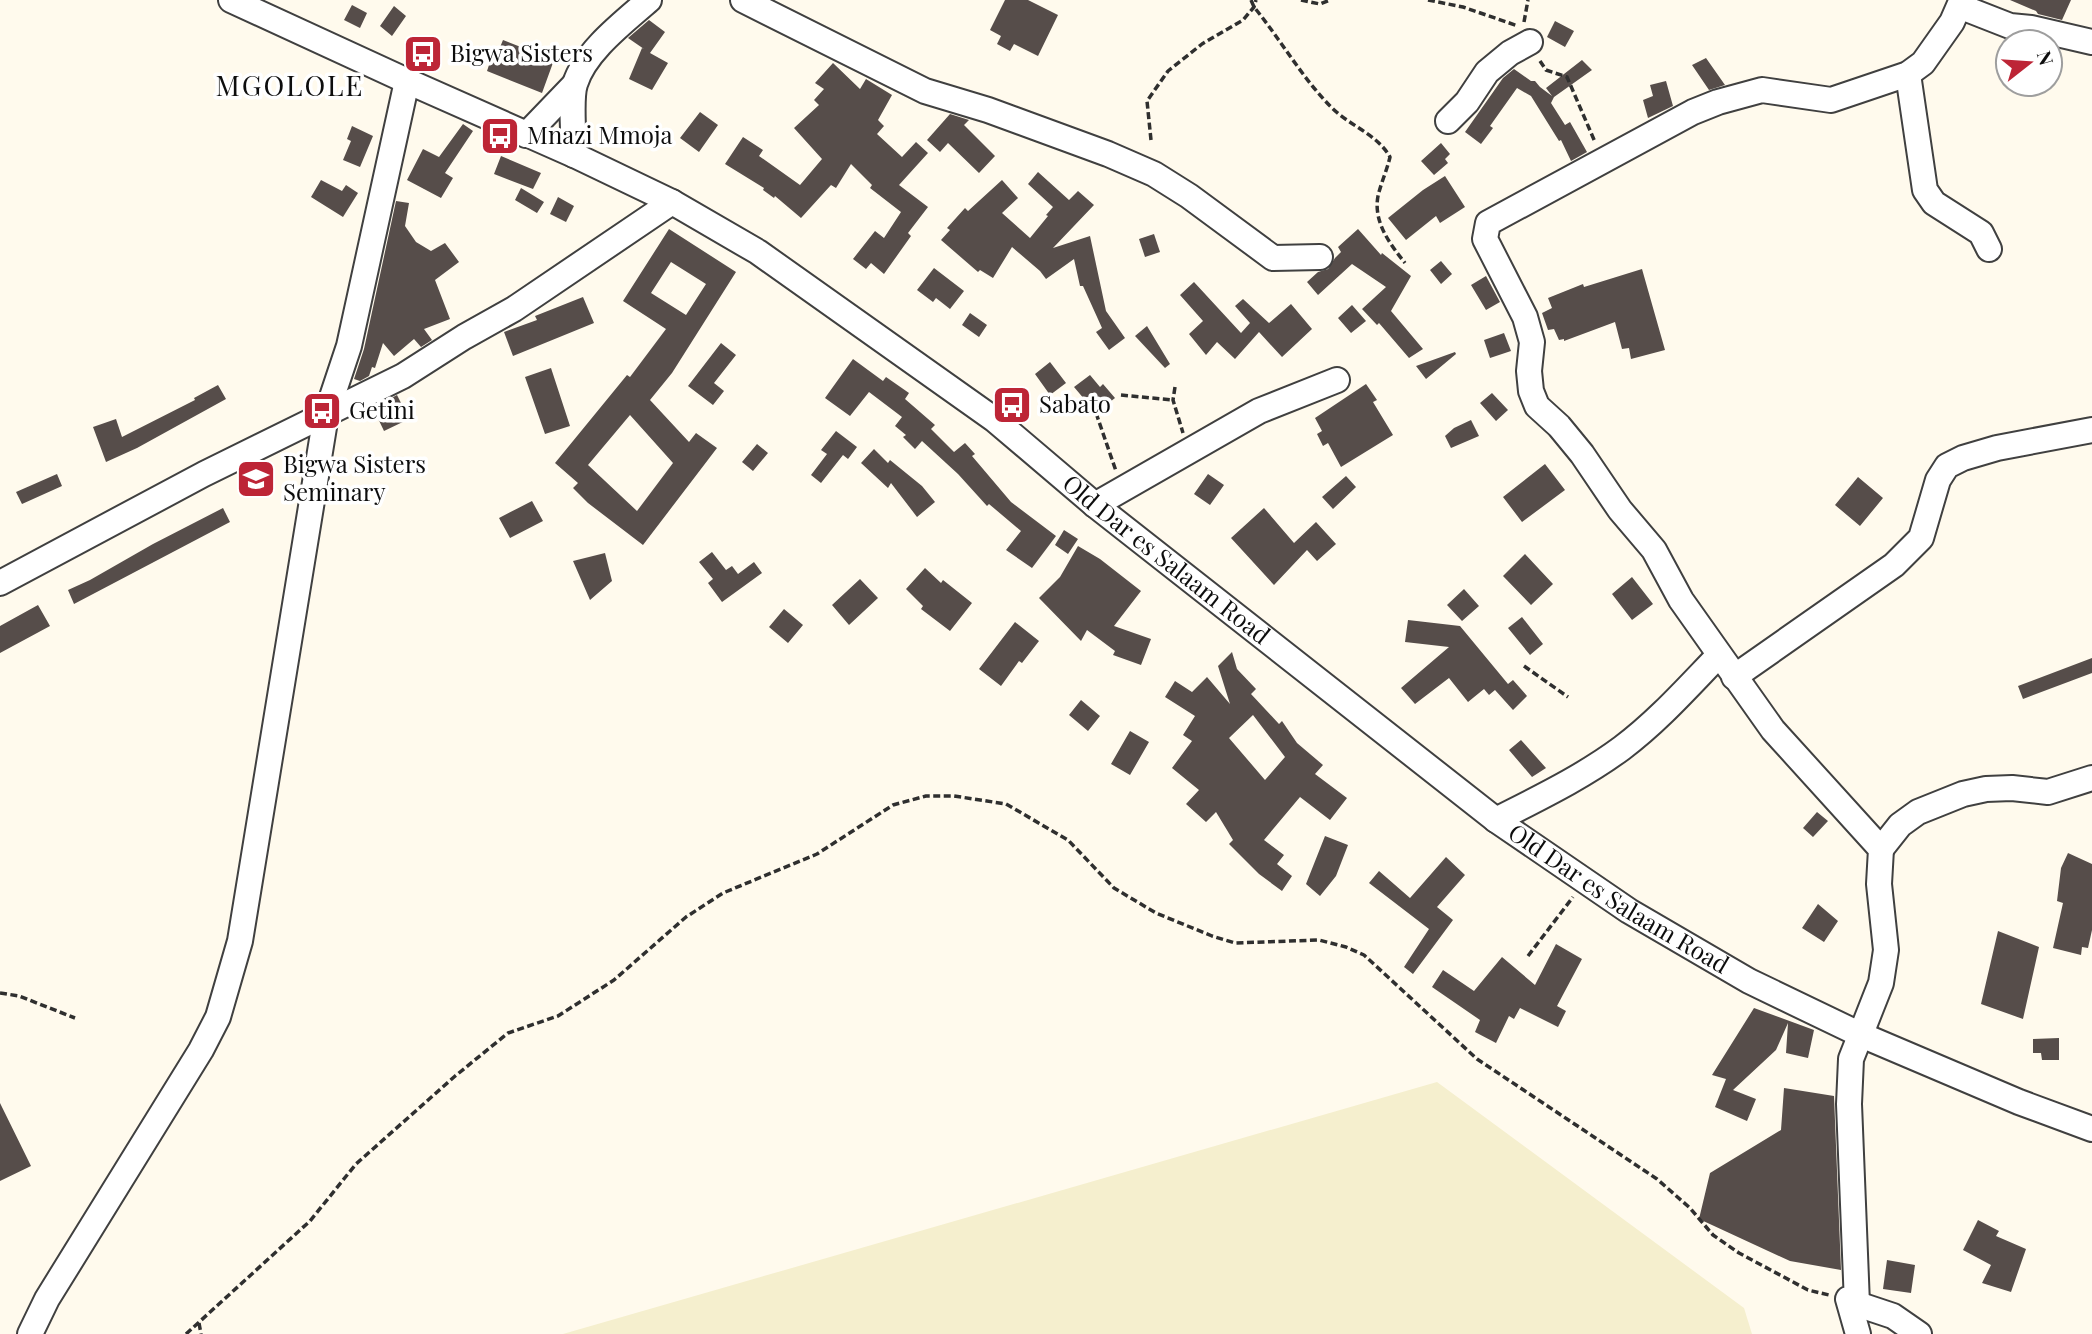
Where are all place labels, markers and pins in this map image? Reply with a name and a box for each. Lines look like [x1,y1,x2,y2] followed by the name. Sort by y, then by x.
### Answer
[402,33,444,75] bus stop icon: Bigwa Sisters
[450,36,593,68] place label: Bigwa Sisters
[479,115,521,157] bus stop icon: Mnazi Mmoja
[527,118,672,150] place label: Mnazi Mmoja
[991,384,1033,426] bus stop icon: Sabato
[1039,387,1111,419] place label: Sabato
[301,390,343,432] bus stop icon: Getini
[349,393,415,425] place label: Getini
[283,447,426,507] place label: Bigwa Sisters Seminary
[235,458,277,500] school or university icon: Bigwa Sisters Seminary

